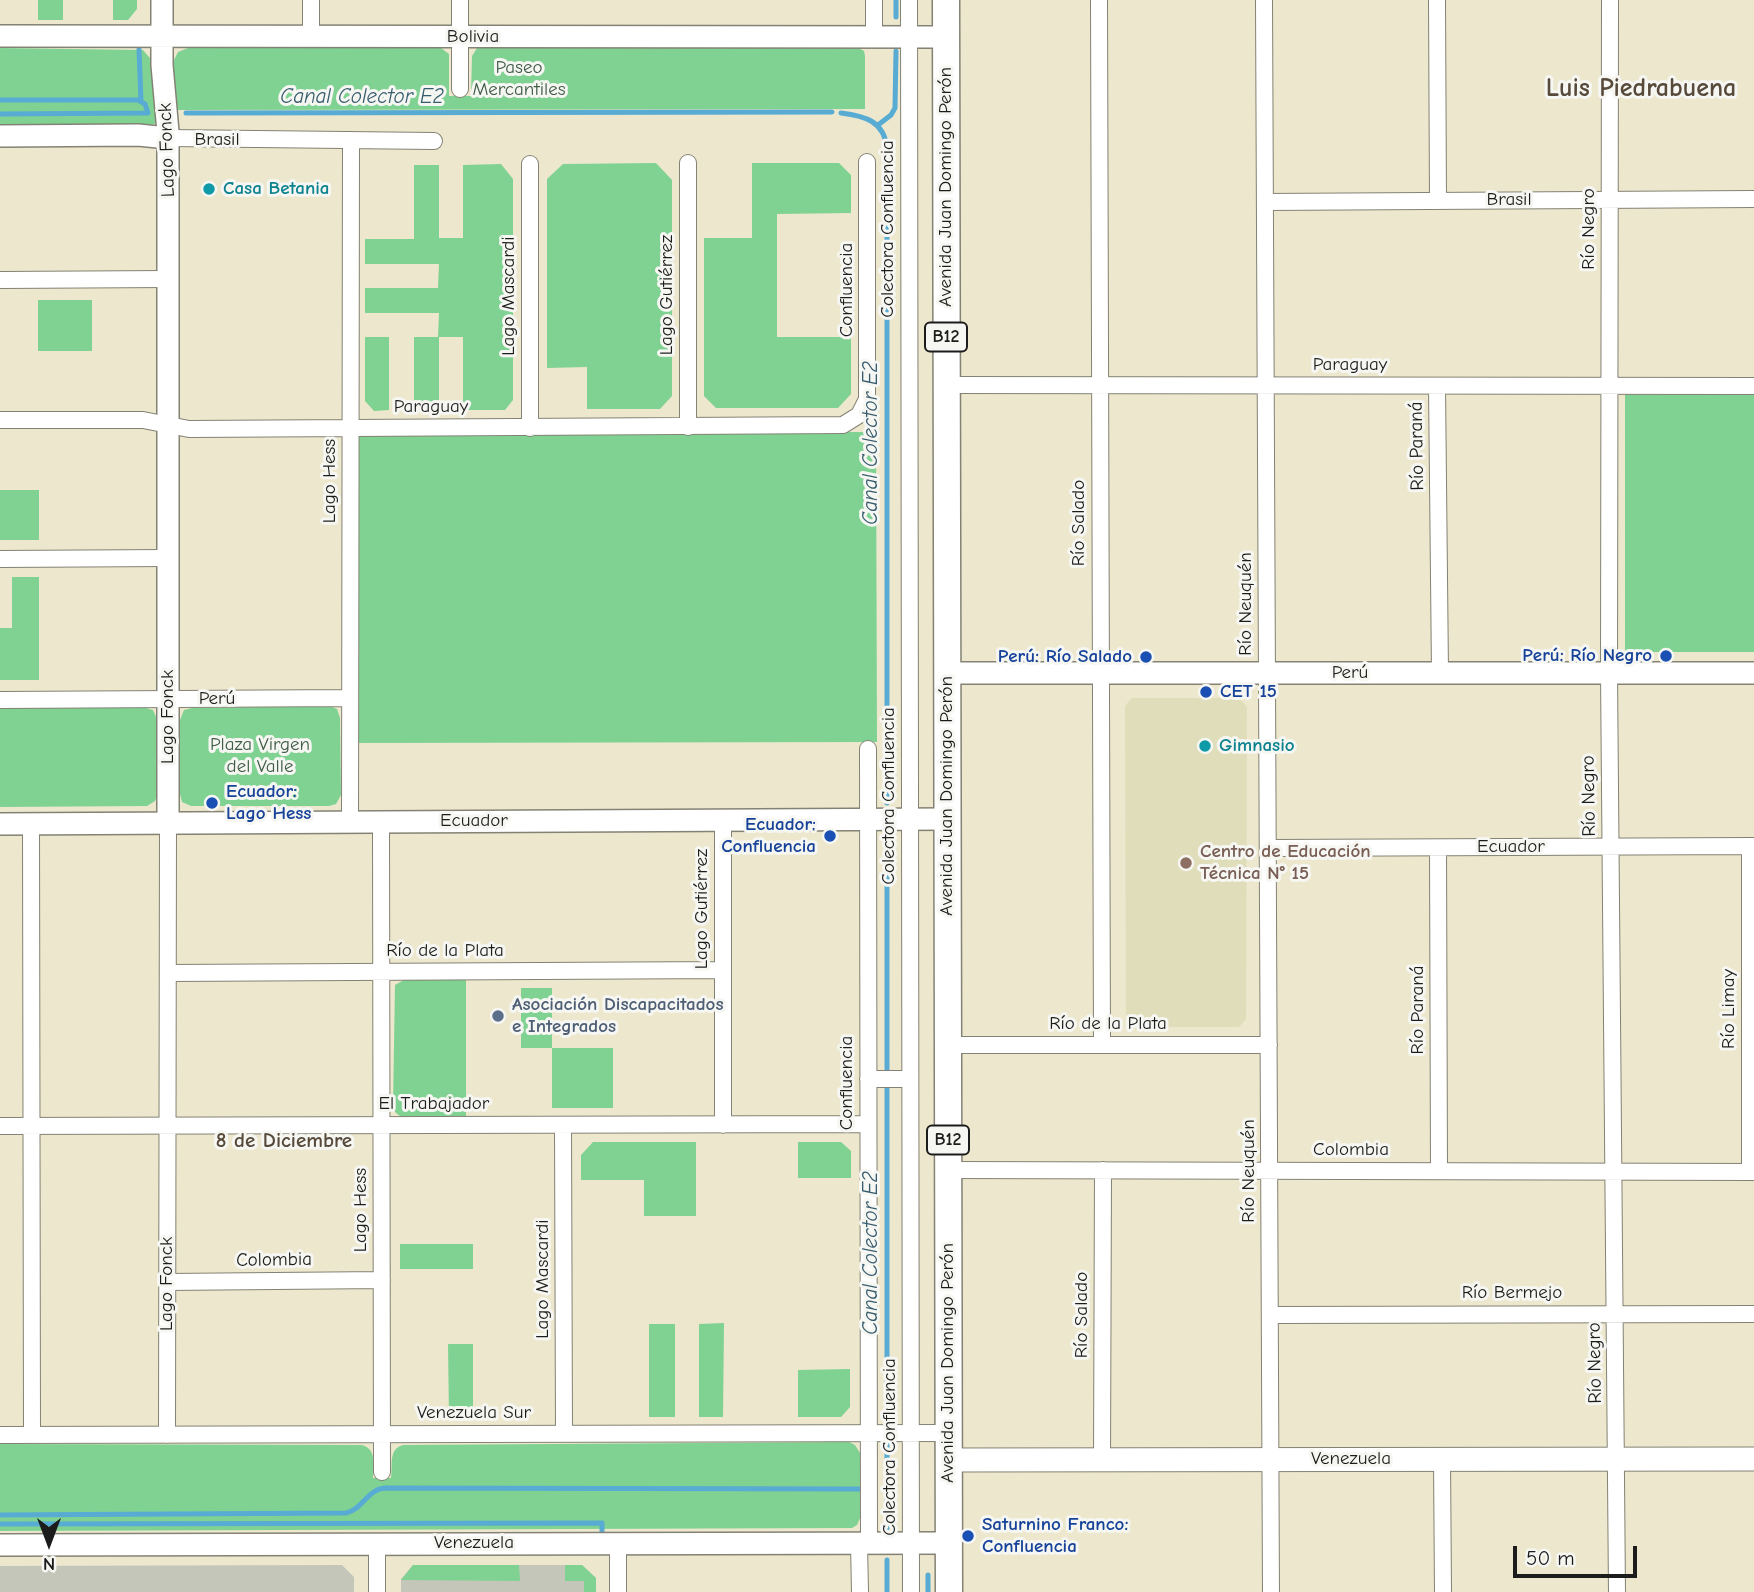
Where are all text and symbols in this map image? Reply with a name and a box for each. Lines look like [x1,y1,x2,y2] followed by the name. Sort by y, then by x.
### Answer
[447,26,499,48] street label: Bolivia
[472,57,566,101] park label: Paseo Mercantiles
[935,67,957,307] street label: Avenida Juan Domingo Perón
[1546,73,1736,105] district label: Luis Piedrabuena
[280,84,444,110] water label: Canal Colector E2
[154,103,180,197] street label: Lago Fonck
[194,129,240,151] street label: Brasil
[877,140,899,318] street label: Colectora Confluencia
[223,178,330,200] place label: Casa Betania
[201,181,217,197] marker: Casa Betania
[1578,188,1600,270] street label: Río Negro
[1486,189,1532,211] street label: Brasil
[656,235,678,355] street label: Lago Gutiérrez
[498,236,520,356] street label: Lago Mascardi
[836,243,858,337] street label: Confluencia
[925,323,967,352] road number: B12
[1313,354,1387,376] street label: Paraguay
[858,361,884,525] water label: Canal Colector E2
[394,396,468,418] street label: Paraguay
[1405,401,1429,491] street label: Río Paraná
[319,439,341,523] street label: Lago Hess
[1068,480,1090,566] street label: Río Salado
[1235,552,1257,656] street label: Río Neuquén
[1522,645,1652,667] place label: Perú: Río Negro
[998,646,1132,668] place label: Perú: Río Salado
[1658,648,1674,664] marker: Perú: Río Negro
[1138,649,1154,665] marker: Perú: Río Salado
[1332,662,1368,684] street label: Perú
[157,670,179,764] street label: Lago Fonck
[936,676,958,916] street label: Avenida Juan Domingo Perón
[1220,681,1277,703] place label: CET 15
[1198,684,1214,700] marker: CET 15
[199,688,235,710] street label: Perú
[878,707,900,885] street label: Colectora Confluencia
[210,734,310,778] park label: Plaza Virgen del Valle
[1219,735,1295,757] place label: Gimnasio
[1197,738,1213,754] marker: Gimnasio
[1577,755,1601,837] street label: Río Negro
[226,781,311,825] place label: Ecuador: Lago Hess
[204,795,220,811] marker: Ecuador: Lago Hess
[440,810,508,832] street label: Ecuador
[721,814,816,858] place label: Ecuador: Confluencia
[822,828,838,844] marker: Ecuador: Confluencia
[1477,836,1545,858] street label: Ecuador
[1200,841,1371,885] place label: Centro de Educación Técnica N° 15
[691,849,713,969] street label: Lago Gutiérrez
[1178,855,1194,871] marker: Centro de Educación Técnica N° 15
[386,940,504,962] street label: Río de la Plata
[1407,966,1429,1054] street label: Río Paraná
[1718,969,1740,1049] street label: Río Limay
[512,994,723,1038] place label: Asociación Discapacitados e Integrados
[490,1008,506,1024] marker: Asociación Discapacitados e Integrados
[1049,1013,1167,1035] street label: Río de la Plata
[836,1036,858,1130] street label: Confluencia
[379,1093,489,1115] street label: El Trabajador
[1238,1119,1260,1223] street label: Río Neuquén
[927,1126,969,1154] road number: B12
[216,1128,352,1154] district label: 8 de Diciembre
[1313,1139,1389,1161] street label: Colombia
[350,1168,372,1252] street label: Lago Hess
[858,1171,884,1335] water label: Canal Colector E2
[532,1219,554,1339] street label: Lago Mascardi
[156,1237,178,1331] street label: Lago Fonck
[937,1243,959,1483] street label: Avenida Juan Domingo Perón
[236,1248,312,1272] street label: Colombia
[1071,1272,1093,1358] street label: Río Salado
[1462,1282,1562,1304] street label: Río Bermejo
[1583,1322,1607,1404] street label: Río Negro
[879,1358,901,1536] street label: Colectora Confluencia
[417,1402,531,1424] street label: Venezuela Sur
[1311,1448,1391,1470] street label: Venezuela
[14,1508,84,1578] north arrow
[982,1514,1128,1558] place label: Saturnino Franco: Confluencia
[960,1528,976,1544] marker: Saturnino Franco: Confluencia
[434,1532,514,1554] street label: Venezuela
[1516,1532,1640,1576] scale bar
[1526,1546,1575,1570] text: 50 m
[43,1553,55,1575] text: N

